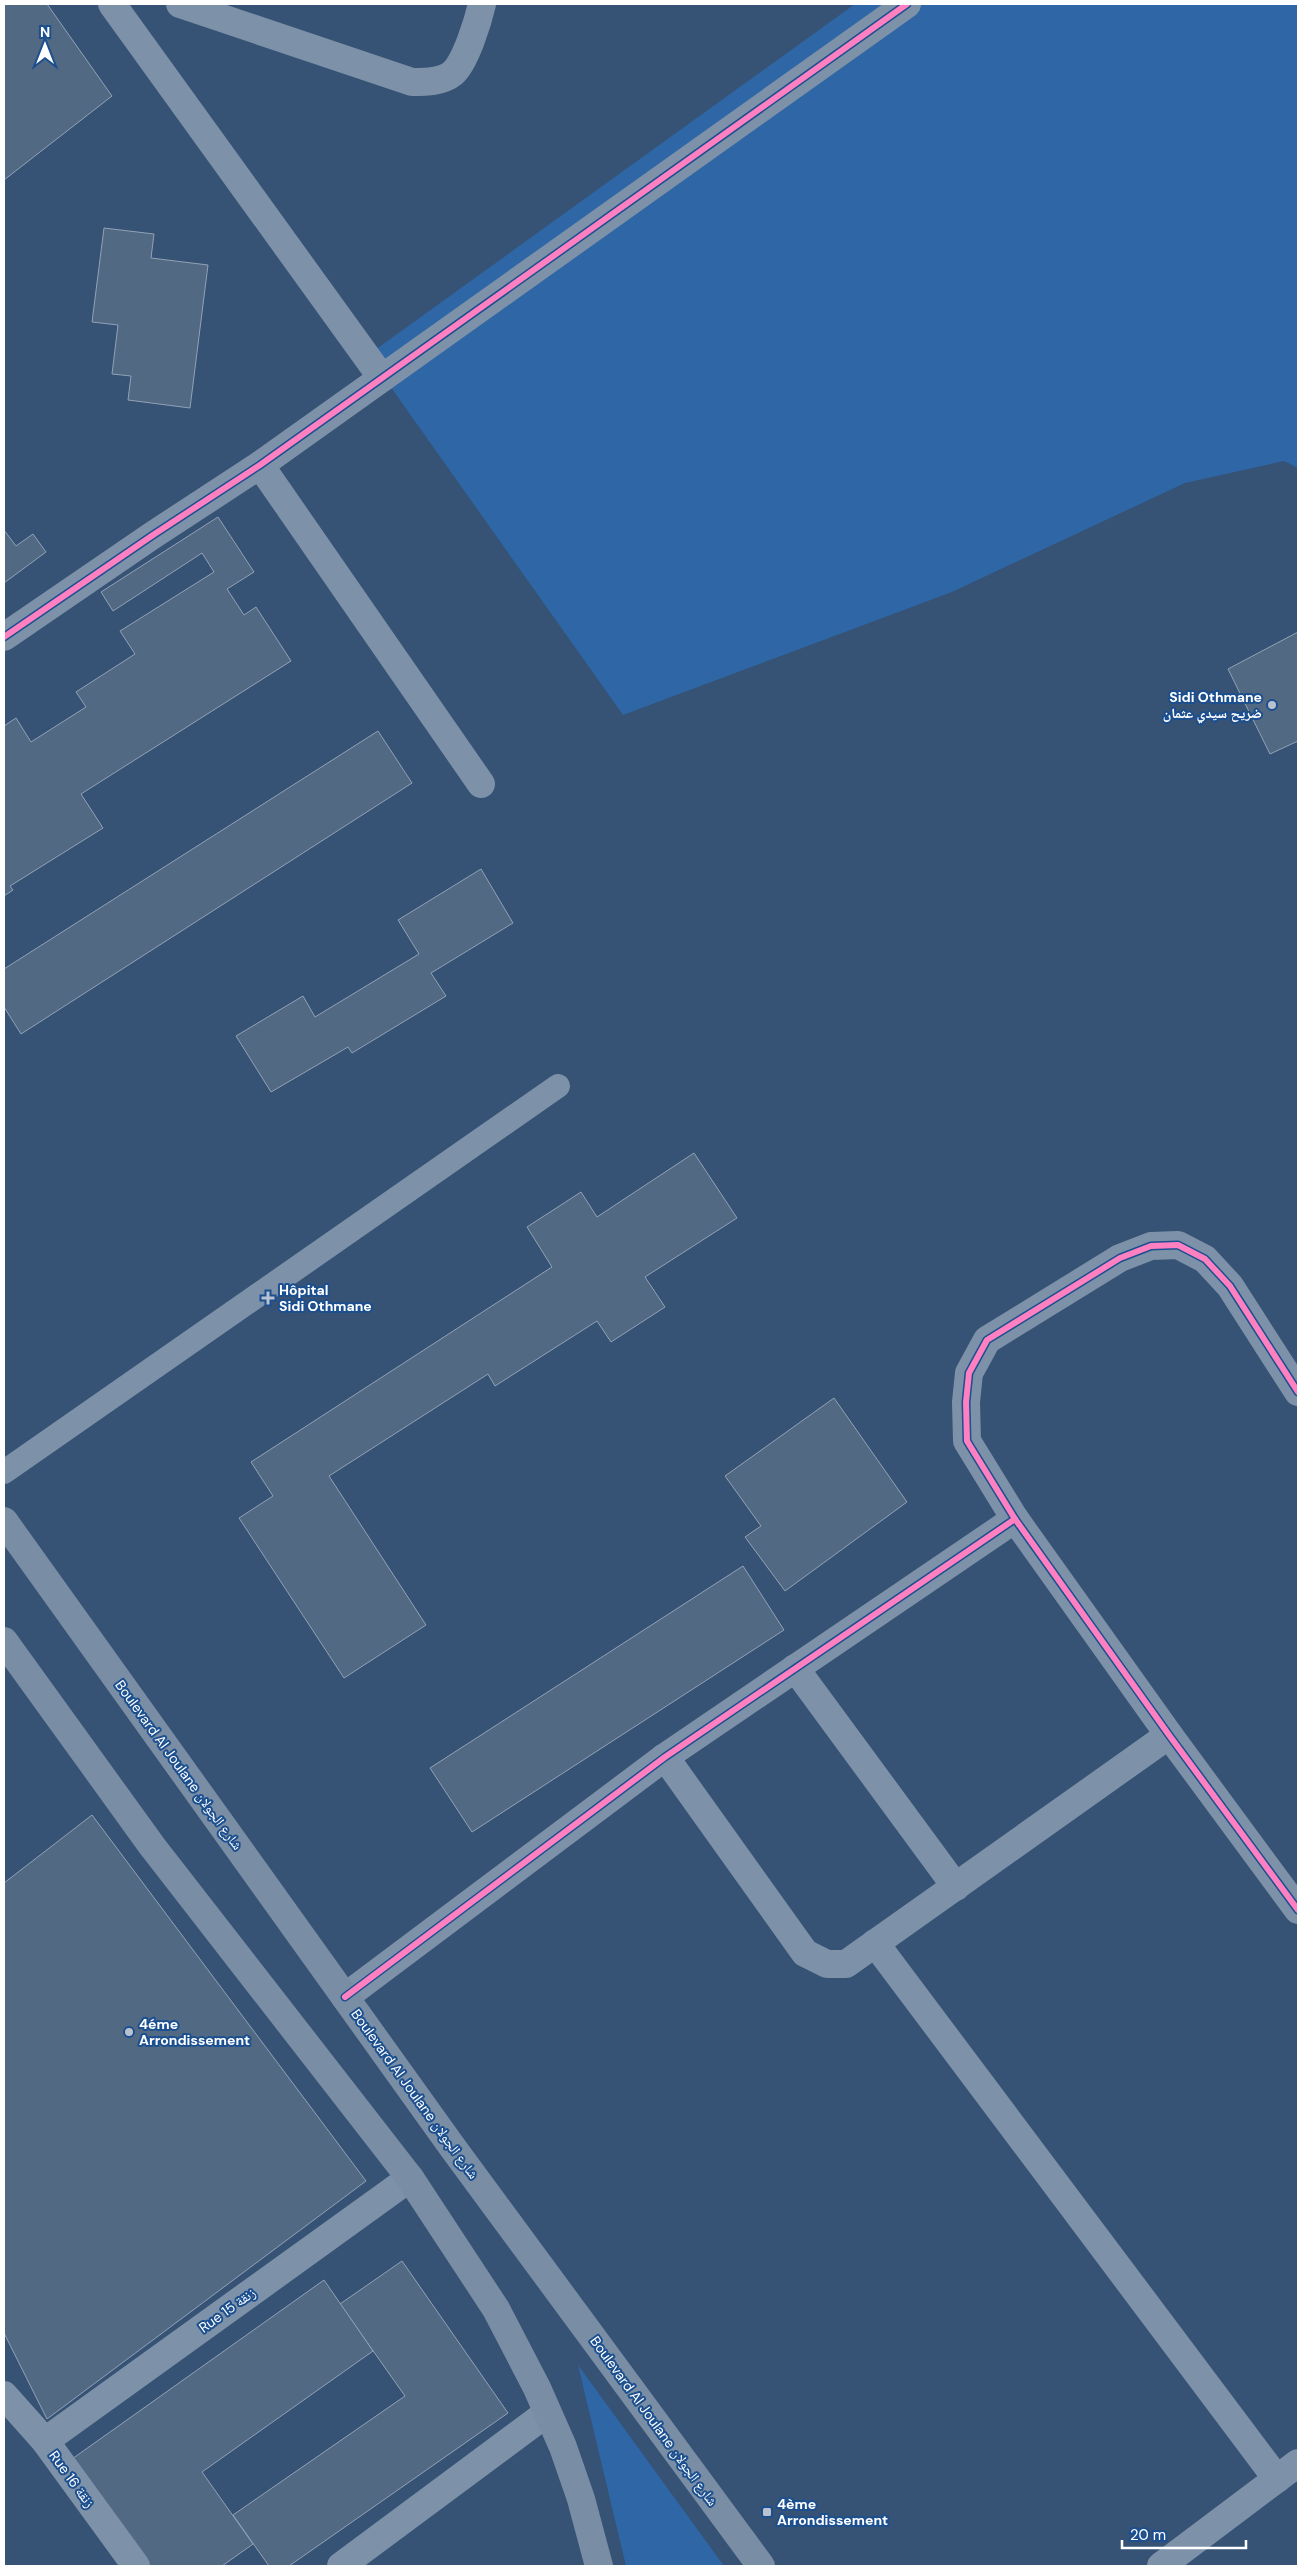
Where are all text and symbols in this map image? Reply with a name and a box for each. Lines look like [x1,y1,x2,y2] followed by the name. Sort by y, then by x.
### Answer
[20,20,70,70] north arrow
[40,23,50,41] text: N
[1163,688,1262,724] place label: Sidi Othmane ضريح سيدي عثمان
[1266,699,1278,711] marker: Sidi Othmane ضريح سيدي عثمان
[279,1281,372,1315] place label: Hôpital Sidi Othmane
[261,1291,275,1305] marker: Hôpital Sidi Othmane
[111,1677,247,1854] street label: Boulevard Al Joulane شارع الجولان
[347,2006,483,2183] street label: Boulevard Al Joulane شارع الجولان
[139,2015,250,2049] place label: 4éme Arrondissement
[123,2026,135,2038] marker: 4éme Arrondissement
[195,2283,259,2337] street label: Rue 15 زنقة
[586,2333,722,2510] street label: Boulevard Al Joulane شارع الجولان
[45,2447,99,2511] street label: Rue 16 زنقة
[777,2495,888,2529] place label: 4ème Arrondissement
[761,2506,773,2518] marker: 4ème Arrondissement
[1122,2518,1246,2550] scale bar
[1130,2525,1166,2545] text: 20 m

